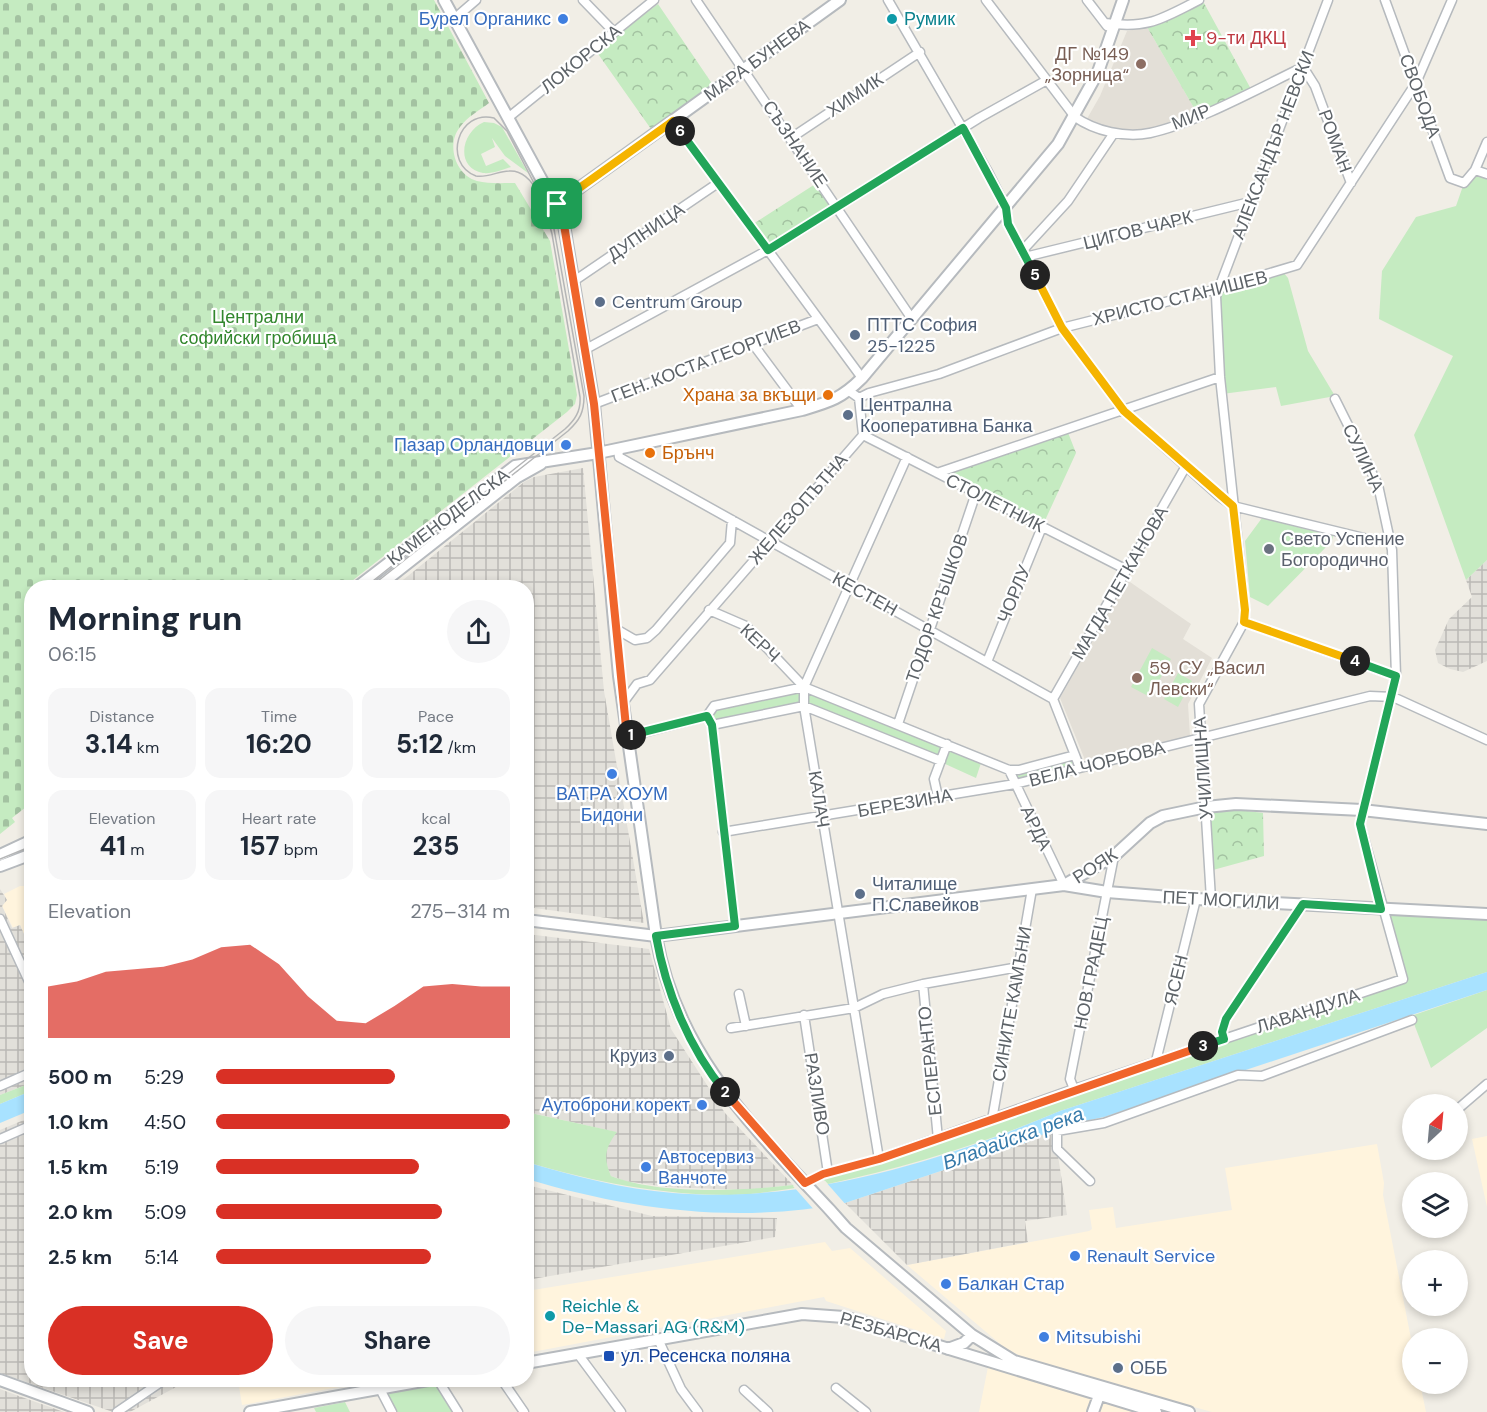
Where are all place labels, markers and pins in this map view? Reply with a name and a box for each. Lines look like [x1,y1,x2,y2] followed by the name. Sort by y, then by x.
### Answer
[419,7,551,31] place label: Бурел Органикс
[904,7,955,31] place label: Румик
[556,12,570,26] marker: Бурел Органикс
[885,12,899,26] marker: Румик
[1206,26,1286,50] place label: 9-ти ДКЦ
[1184,29,1202,47] marker: 9-ти ДКЦ
[1045,42,1129,87] place label: ДГ №149 „Зорница“
[1134,57,1148,71] marker: ДГ №149 „Зорница“
[665,116,695,146] pin: 6
[531,178,582,229] pin
[1020,260,1050,290] pin: 5
[612,290,743,314] place label: Centrum Group
[593,295,607,309] marker: Centrum Group
[867,313,977,358] place label: ПТТС София 25-1225
[848,328,862,342] marker: ПТТС София 25-1225
[683,383,816,407] place label: Храна за вкъщи
[821,388,835,402] marker: Храна за вкъщи
[860,393,1034,438] place label: Централна Кооперативна Банка
[841,408,855,422] marker: Централна Кооперативна Банка
[394,433,554,457] place label: Пазар Орландовци
[559,438,573,452] marker: Пазар Орландовци
[662,441,714,465] place label: Брънч
[643,446,657,460] marker: Брънч
[1281,527,1405,572] place label: Свето Успение Богородично
[1262,542,1276,556] marker: Свето Успение Богородично
[1340,646,1370,676] pin: 4
[1149,656,1265,701] place label: 59. СУ „Васил Левски“
[1130,671,1144,685] marker: 59. СУ „Васил Левски“
[616,720,646,750] pin: 1
[605,767,619,781] marker: ВАТРА ХОУМ Бидони
[556,782,668,827] place label: ВАТРА ХОУМ Бидони
[872,872,979,917] place label: Читалище П.Славейков
[853,887,867,901] marker: Читалище П.Славейков
[1188,1031,1218,1061] pin: 3
[609,1044,657,1068] place label: Круиз
[662,1049,676,1063] marker: Круиз
[710,1077,740,1107] pin: 2
[542,1093,690,1117] place label: Аутоброни корект
[695,1098,709,1112] marker: Аутоброни корект
[658,1145,754,1190] place label: Автосервиз Ванчоте
[639,1160,653,1174] marker: Автосервиз Ванчоте
[1087,1244,1215,1268] place label: Renault Service
[1068,1249,1082,1263] marker: Renault Service
[958,1272,1064,1296] place label: Балкан Стар
[939,1277,953,1291] marker: Балкан Стар
[562,1294,745,1339] place label: Reichle & De-Massari AG (R&M)
[543,1309,557,1323] marker: Reichle & De-Massari AG (R&M)
[1056,1325,1141,1349] place label: Mitsubishi
[1037,1330,1051,1344] marker: Mitsubishi
[621,1344,791,1368] place label: ул. Ресенска поляна
[602,1349,616,1363] marker: ул. Ресенска поляна
[1130,1356,1168,1380] place label: ОББ
[1111,1361,1125,1375] marker: ОББ

